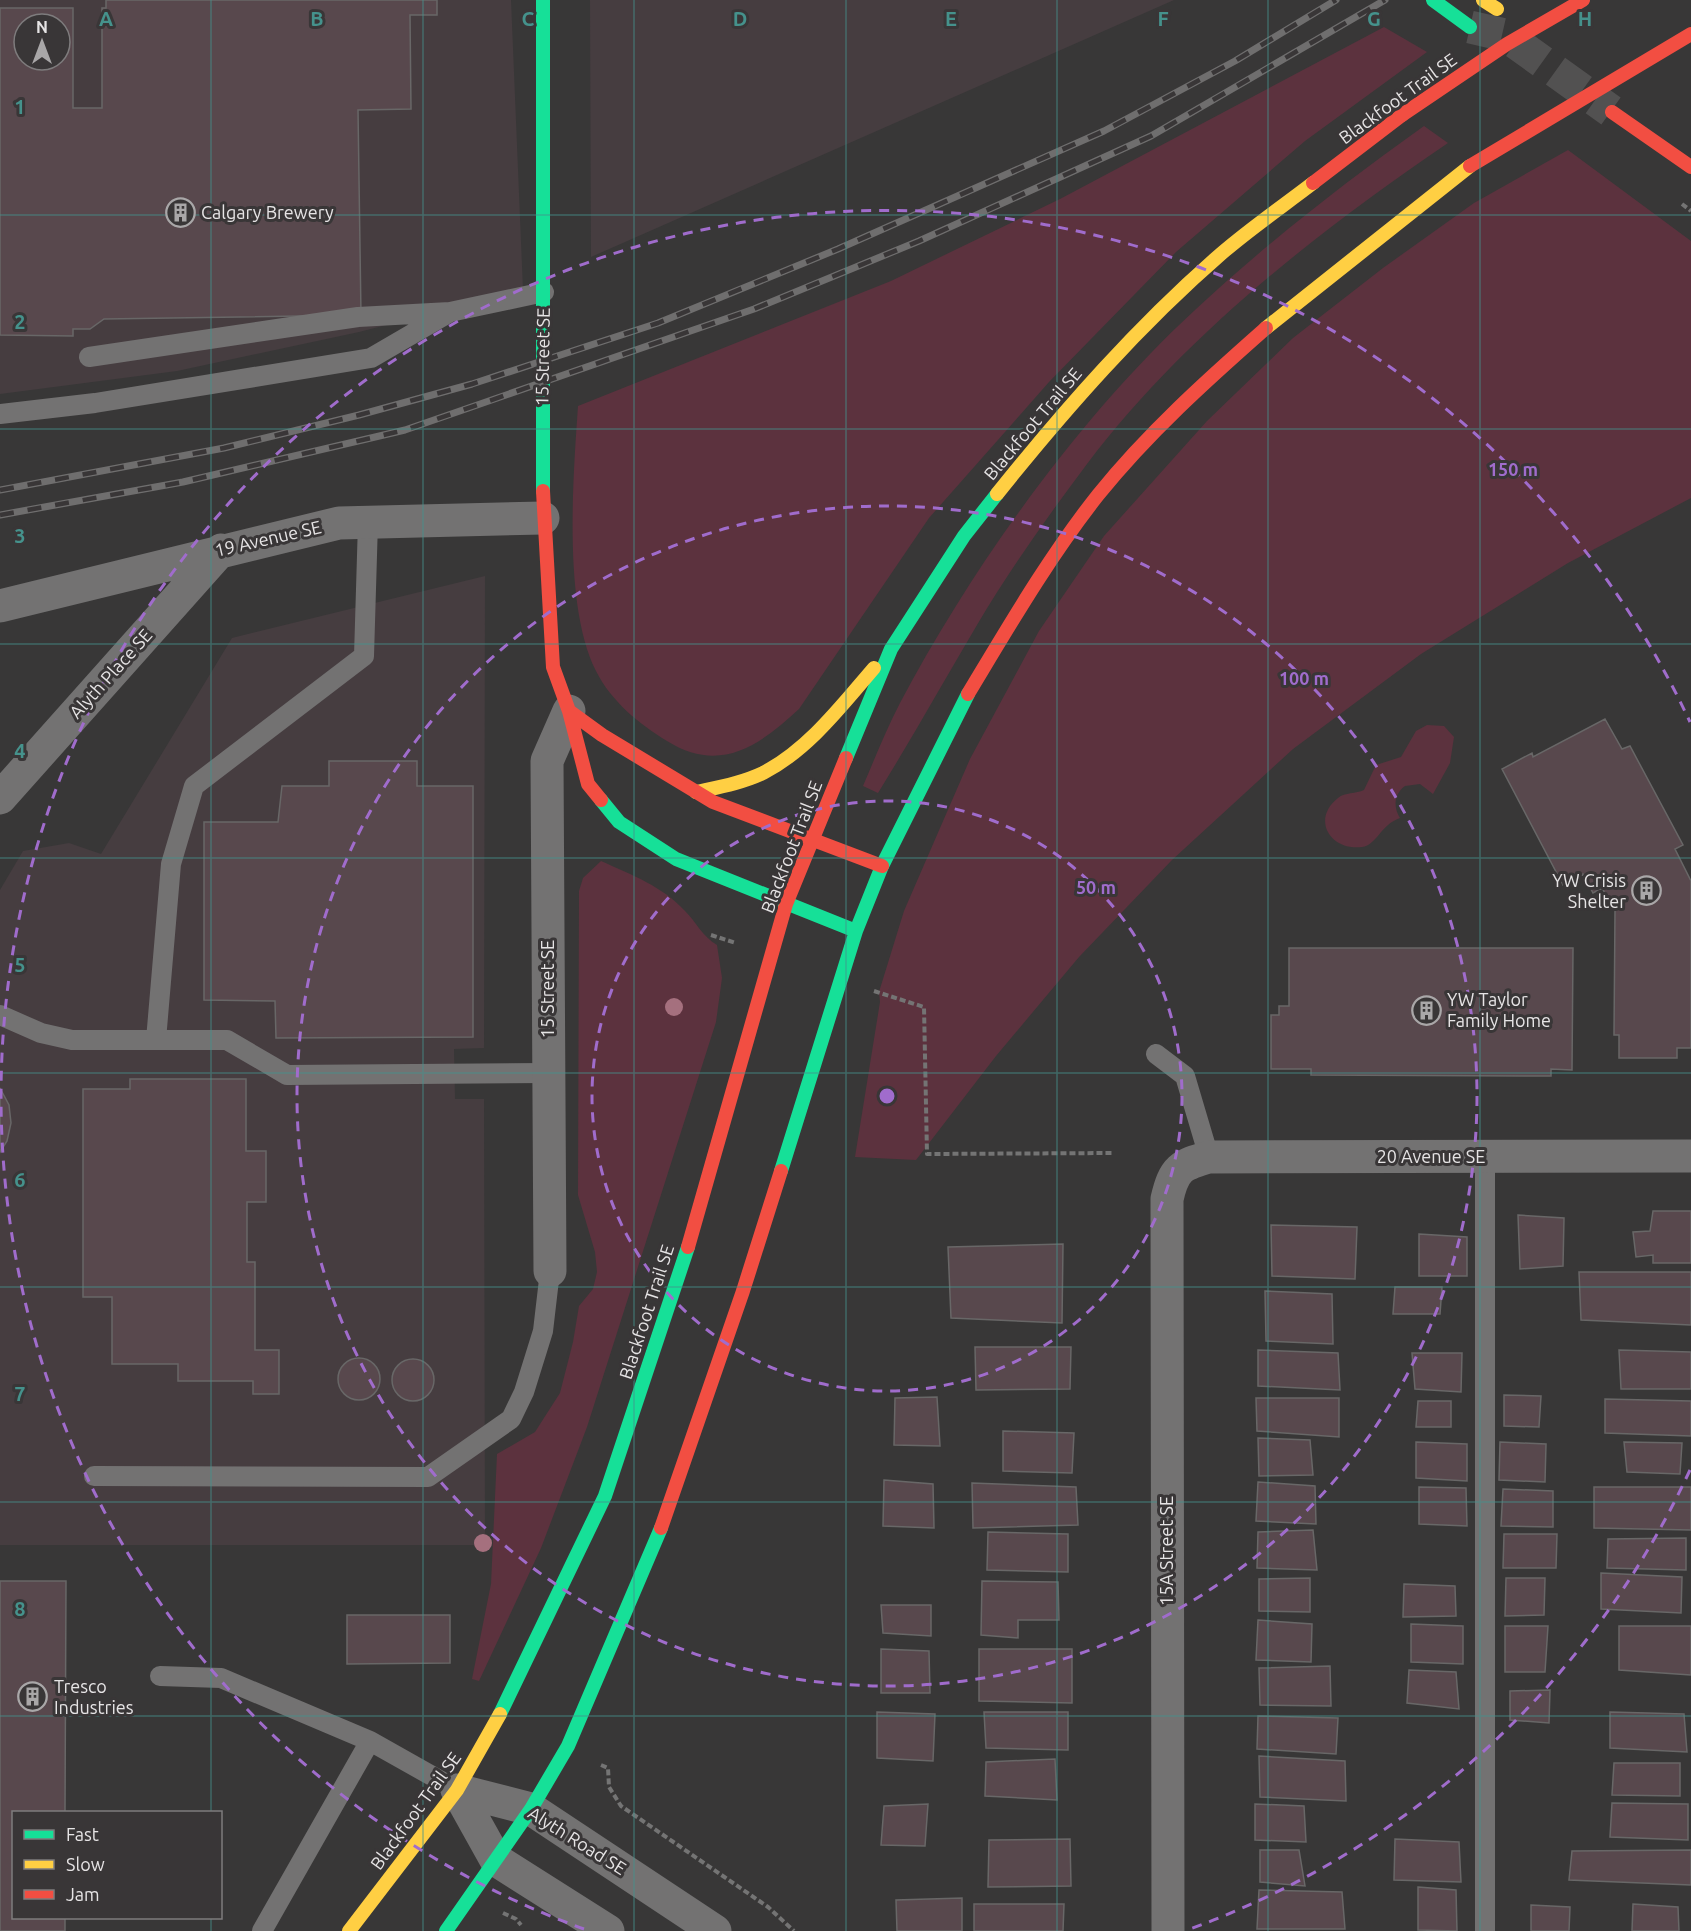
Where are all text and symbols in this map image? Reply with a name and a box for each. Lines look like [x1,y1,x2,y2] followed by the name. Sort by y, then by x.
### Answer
[99,7,113,30] text: A
[310,7,324,30] text: B
[522,7,535,30] text: C
[733,7,747,30] text: D
[945,7,957,30] text: E
[1157,7,1169,30] text: F
[1367,7,1381,30] text: G
[1578,7,1592,30] text: H
[12,12,72,72] north arrow
[36,18,48,36] text: N
[1335,49,1460,147] street label: Blackfoot Trail SE
[14,95,26,118] text: 1
[164,197,196,229] building icon: Calgary Brewery
[201,202,334,222] place label: Calgary Brewery
[531,308,553,406] street label: 15 Street SE
[14,310,26,333] text: 2
[980,363,1085,483] street label: Blackfoot Trail SE
[1488,459,1538,479] text: 150 m
[213,516,323,560] street label: 19 Avenue SE
[14,524,26,547] text: 3
[65,625,156,722] street label: Alyth Place SE
[1279,668,1329,688] text: 100 m
[14,739,26,762] text: 4
[757,778,826,916] street label: Blackfoot Trail SE
[1552,870,1626,911] place label: YW Crisis Shelter
[1631,875,1663,907] building icon: YW Crisis Shelter
[1076,877,1116,897] text: 50 m
[537,940,557,1038] street label: 15 Street SE
[14,953,26,976] text: 5
[1447,989,1551,1030] place label: YW Taylor Family Home
[1410,994,1442,1026] building icon: YW Taylor Family Home
[877,1086,897,1106] centre of rings
[1377,1146,1485,1166] street label: 20 Avenue SE
[14,1168,26,1191] text: 6
[615,1242,677,1381] street label: Blackfoot Trail SE
[14,1382,26,1405] text: 7
[1156,1496,1176,1606] street label: 15A Street SE
[14,1597,26,1620] text: 8
[54,1676,134,1717] place label: Tresco Industries
[17,1681,49,1713] building icon: Tresco Industries
[366,1748,464,1873] street label: Blackfoot Trail SE
[525,1802,630,1878] street label: Alyth Road SE
[12,1811,222,1919] legend
[66,1824,99,1844] text: Fast
[66,1854,105,1874] text: Slow
[66,1884,100,1904] text: Jam

